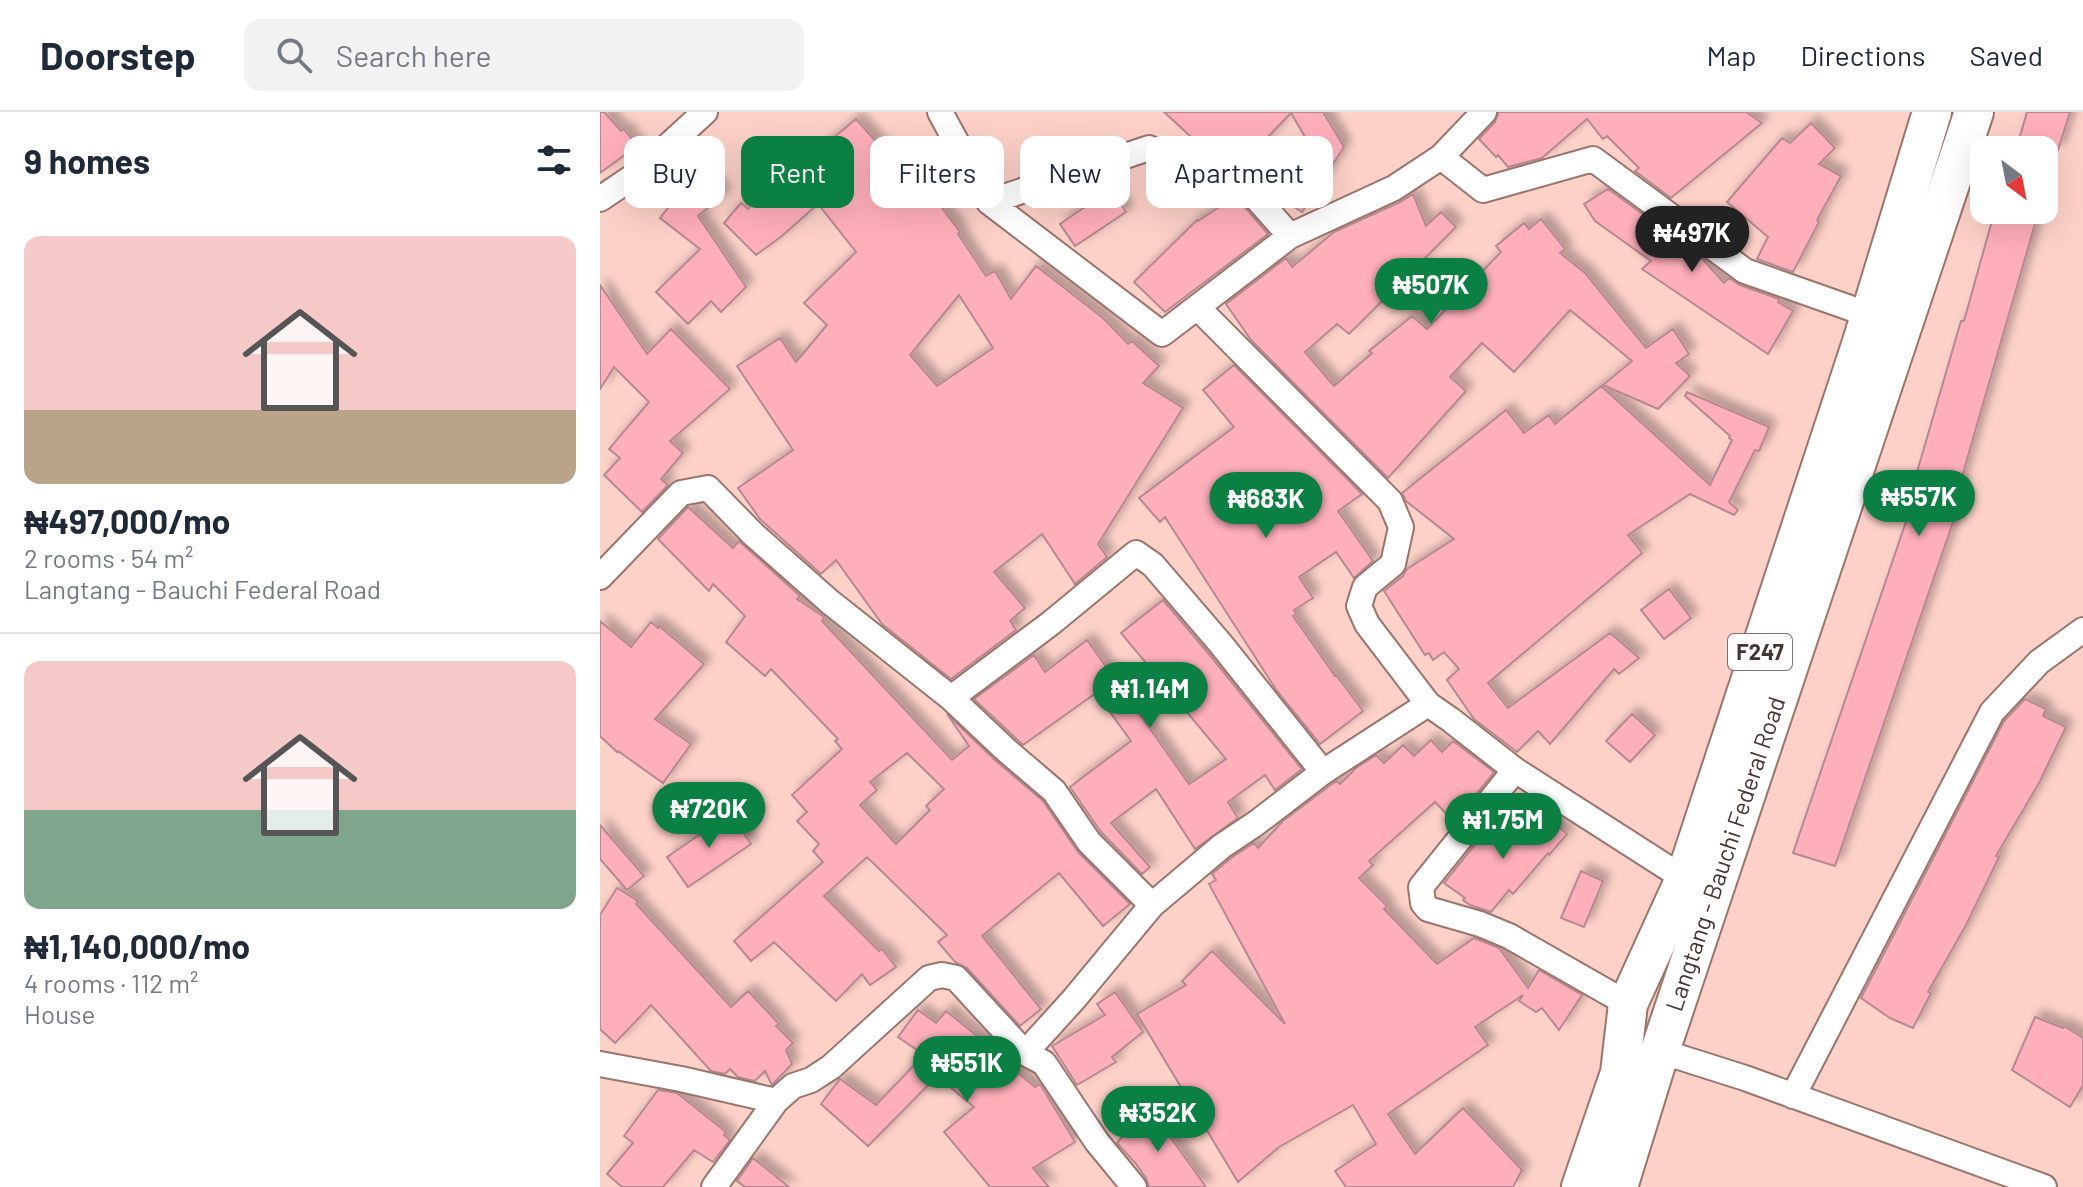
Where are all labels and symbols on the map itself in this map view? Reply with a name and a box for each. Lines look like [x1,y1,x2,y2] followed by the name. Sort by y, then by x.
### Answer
[1970,136,2058,224] north arrow
[1636,206,1748,274] pin: ₦497K
[1375,258,1487,326] pin: ₦507K
[1863,470,1975,538] pin: ₦557K
[1210,472,1322,540] pin: ₦683K
[1728,634,1792,670] road number: F247
[1085,662,1215,730] pin: ₦1.14M
[1658,693,1790,1015] street label: Langtang - Bauchi Federal Road
[653,782,765,850] pin: ₦720K
[1438,793,1568,861] pin: ₦1.75M
[911,1036,1023,1104] pin: ₦551K
[1102,1086,1214,1154] pin: ₦352K

